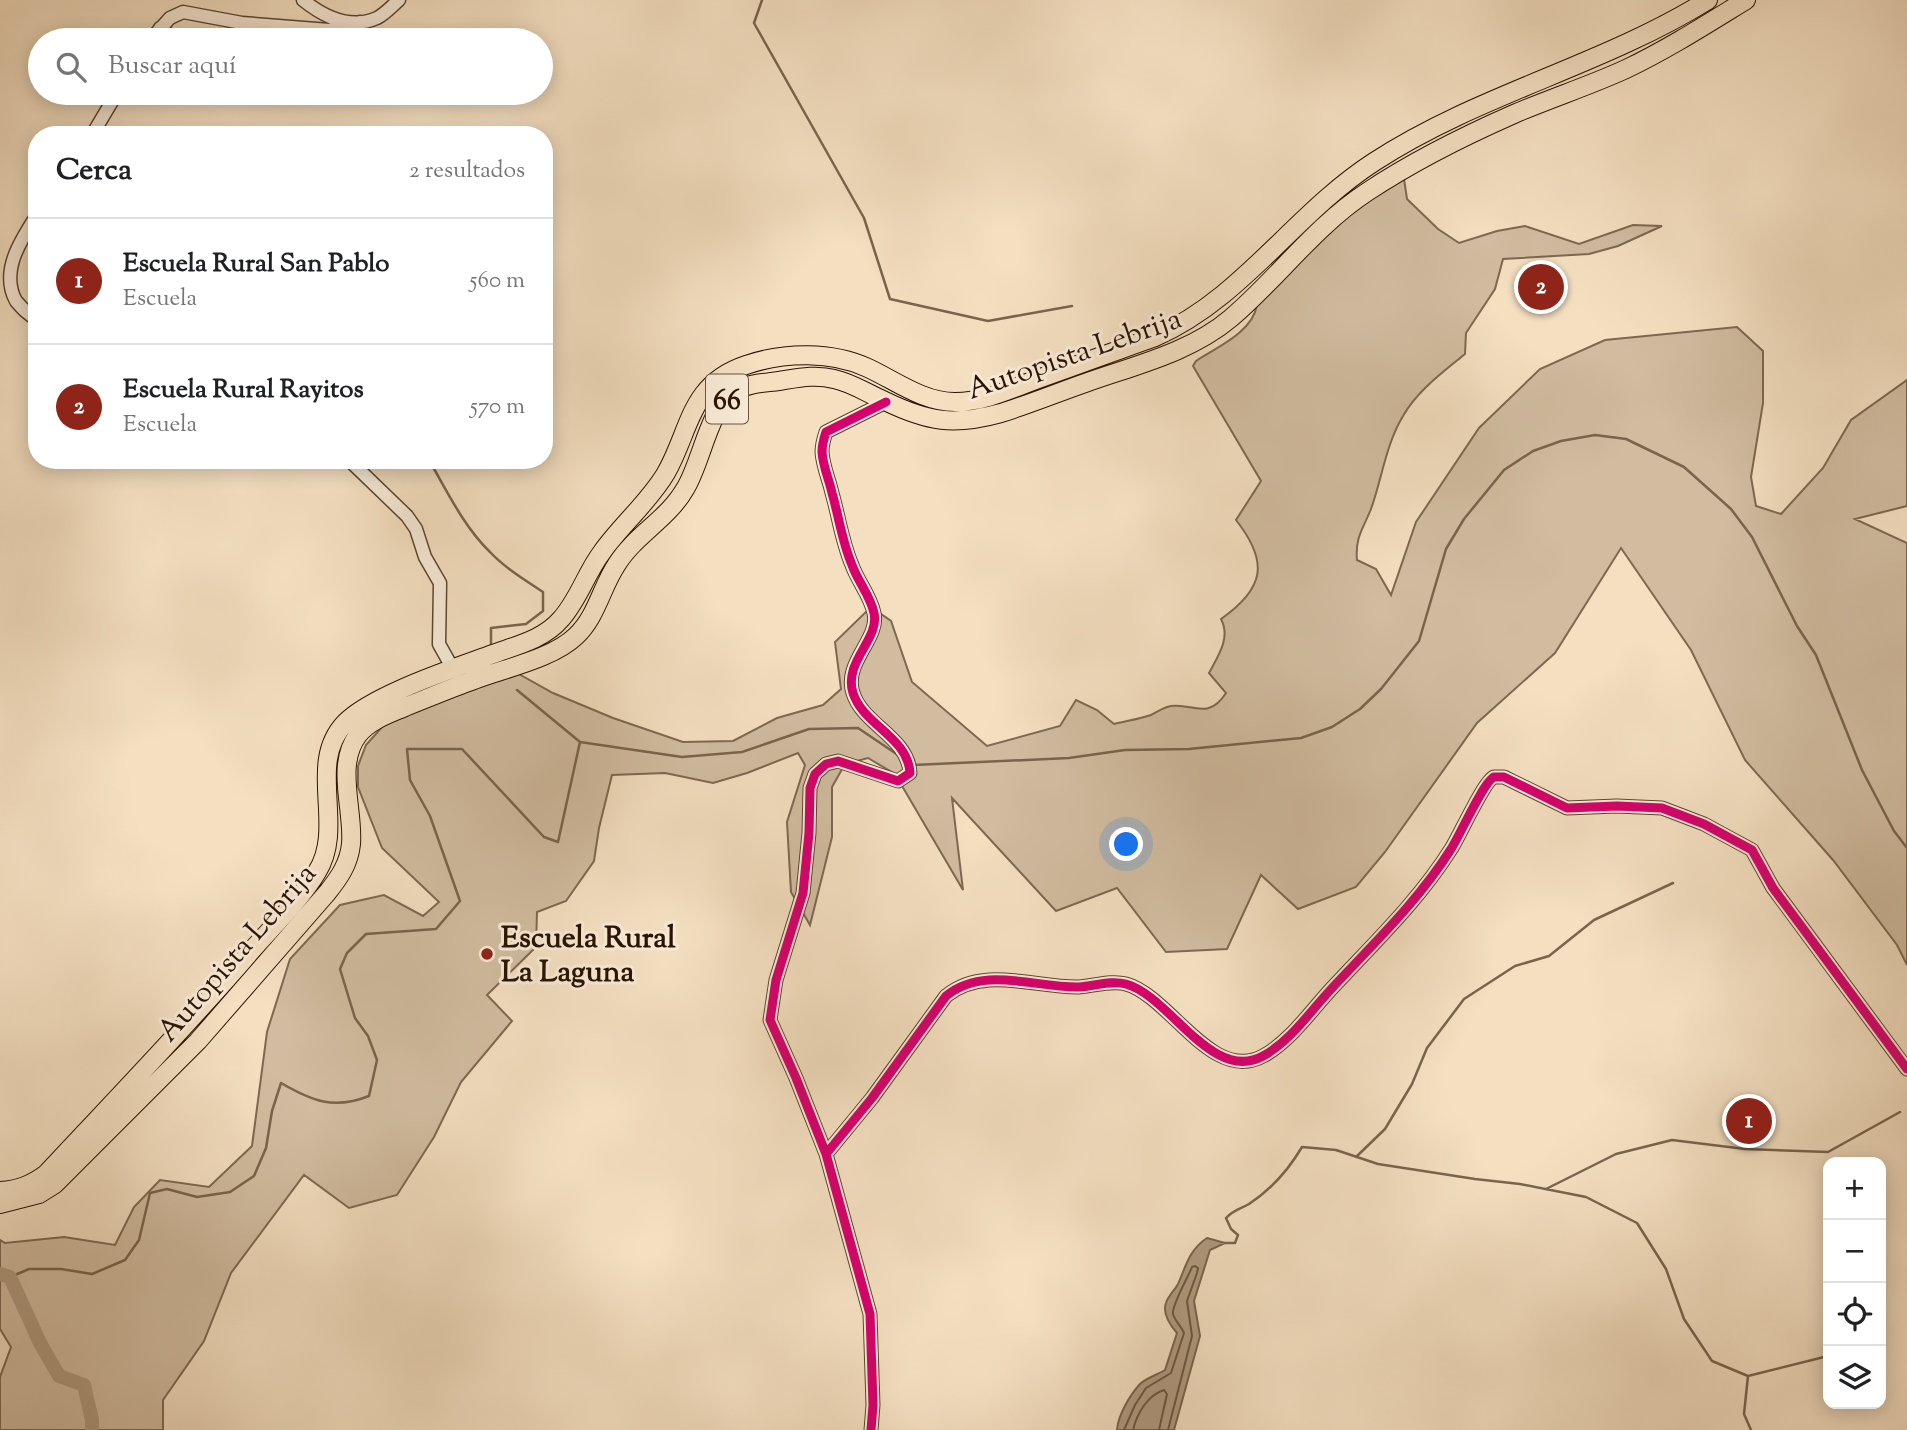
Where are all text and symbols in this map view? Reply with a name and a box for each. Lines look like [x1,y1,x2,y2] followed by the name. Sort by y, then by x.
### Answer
[28,28,553,105] search box
[52,48,90,86] icon: search
[108,48,237,85] text: Buscar aquí
[56,150,132,193] text: Cerca
[409,155,525,188] text: 2 resultados
[123,246,390,283] text: Escuela Rural San Pablo
[1518,261,1564,313] pin: 2
[75,265,83,298] text: 1
[470,265,525,298] text: 560 m
[123,283,197,316] text: Escuela
[962,298,1188,412] street label: Autopista Lebrija
[123,372,364,409] text: Escuela Rural Rayitos
[706,374,748,424] road number: 66
[74,391,84,424] text: 2
[470,391,525,424] text: 570 m
[123,409,197,442] text: Escuela
[1109,827,1143,861] your location
[148,855,328,1052] street label: Autopista Lebrija
[501,918,676,995] place label: Escuela Rural La Laguna
[479,946,495,962] marker: Escuela Rural La Laguna
[1726,1095,1772,1147] pin: 1
[1823,1157,1886,1409] map controls
[1823,1157,1886,1220] button: +
[1823,1220,1886,1283] button: −
[1823,1283,1886,1346] button: locate
[1823,1346,1886,1409] button: layers

